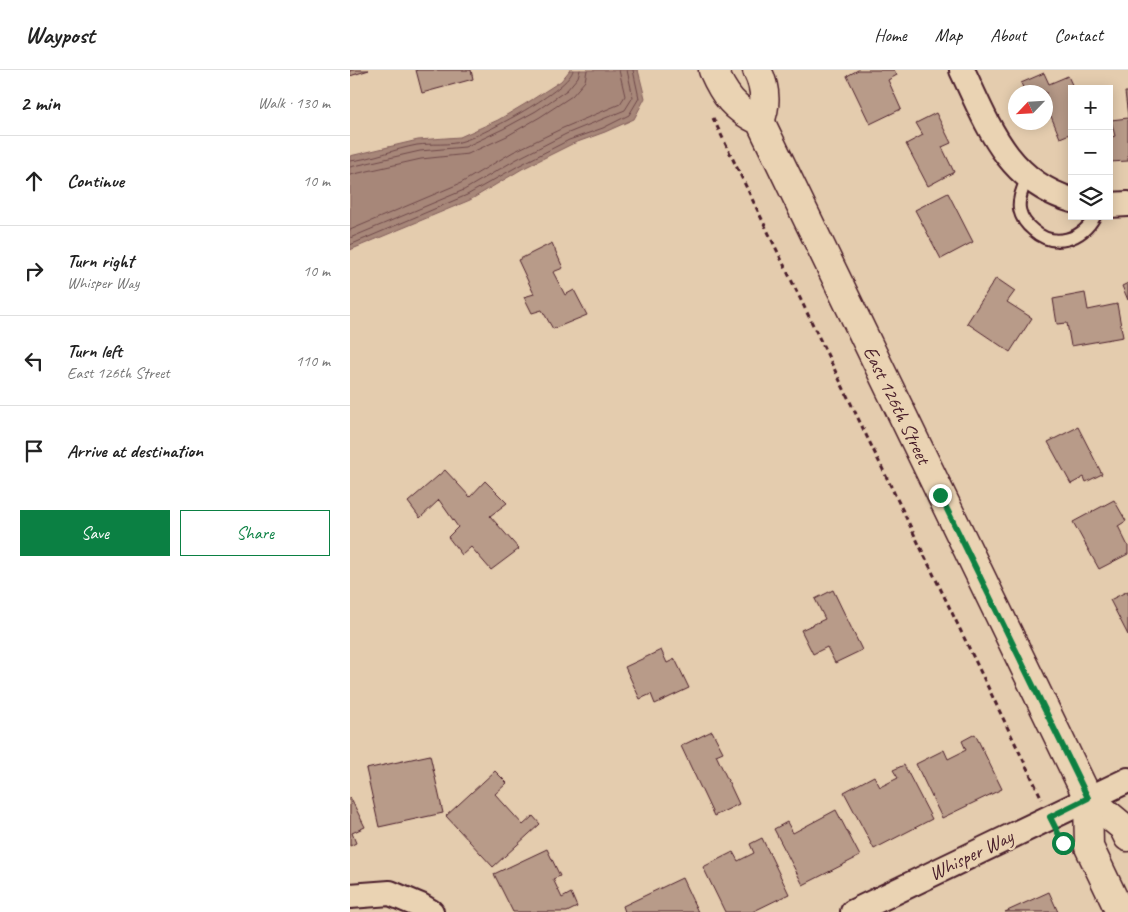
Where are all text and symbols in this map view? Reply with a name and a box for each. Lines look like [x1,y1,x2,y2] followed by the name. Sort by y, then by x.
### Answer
[25,20,95,50] text: Waypost
[874,24,907,46] text: Home
[935,24,962,46] text: Map
[990,24,1026,46] text: About
[1054,24,1103,46] text: Contact
[1008,85,1053,130] north arrow
[1068,85,1113,220] map controls
[1068,85,1113,130] button: +
[20,90,60,116] text: 2 min
[258,93,330,113] text: Walk · 130 m
[1068,130,1113,175] button: −
[20,167,48,195] icon: ahead
[67,169,124,193] text: Continue
[303,171,330,191] text: 10 m
[1068,175,1113,220] button: layers
[67,249,134,273] text: Turn right
[20,257,48,285] icon: right
[303,261,330,281] text: 10 m
[67,273,139,293] text: Whisper Way
[67,339,122,363] text: Turn left
[858,342,937,470] street label: East 126th Street
[20,347,48,375] icon: left
[296,351,330,371] text: 110 m
[67,363,170,383] text: East 126th Street
[20,437,48,465] icon: arrive
[67,439,203,463] text: Arrive at destination
[929,484,952,507] route end
[20,510,170,556] button: Save
[180,510,330,556] button: Share
[925,823,1018,886] street label: Whisper Way
[1052,832,1075,855] route start

